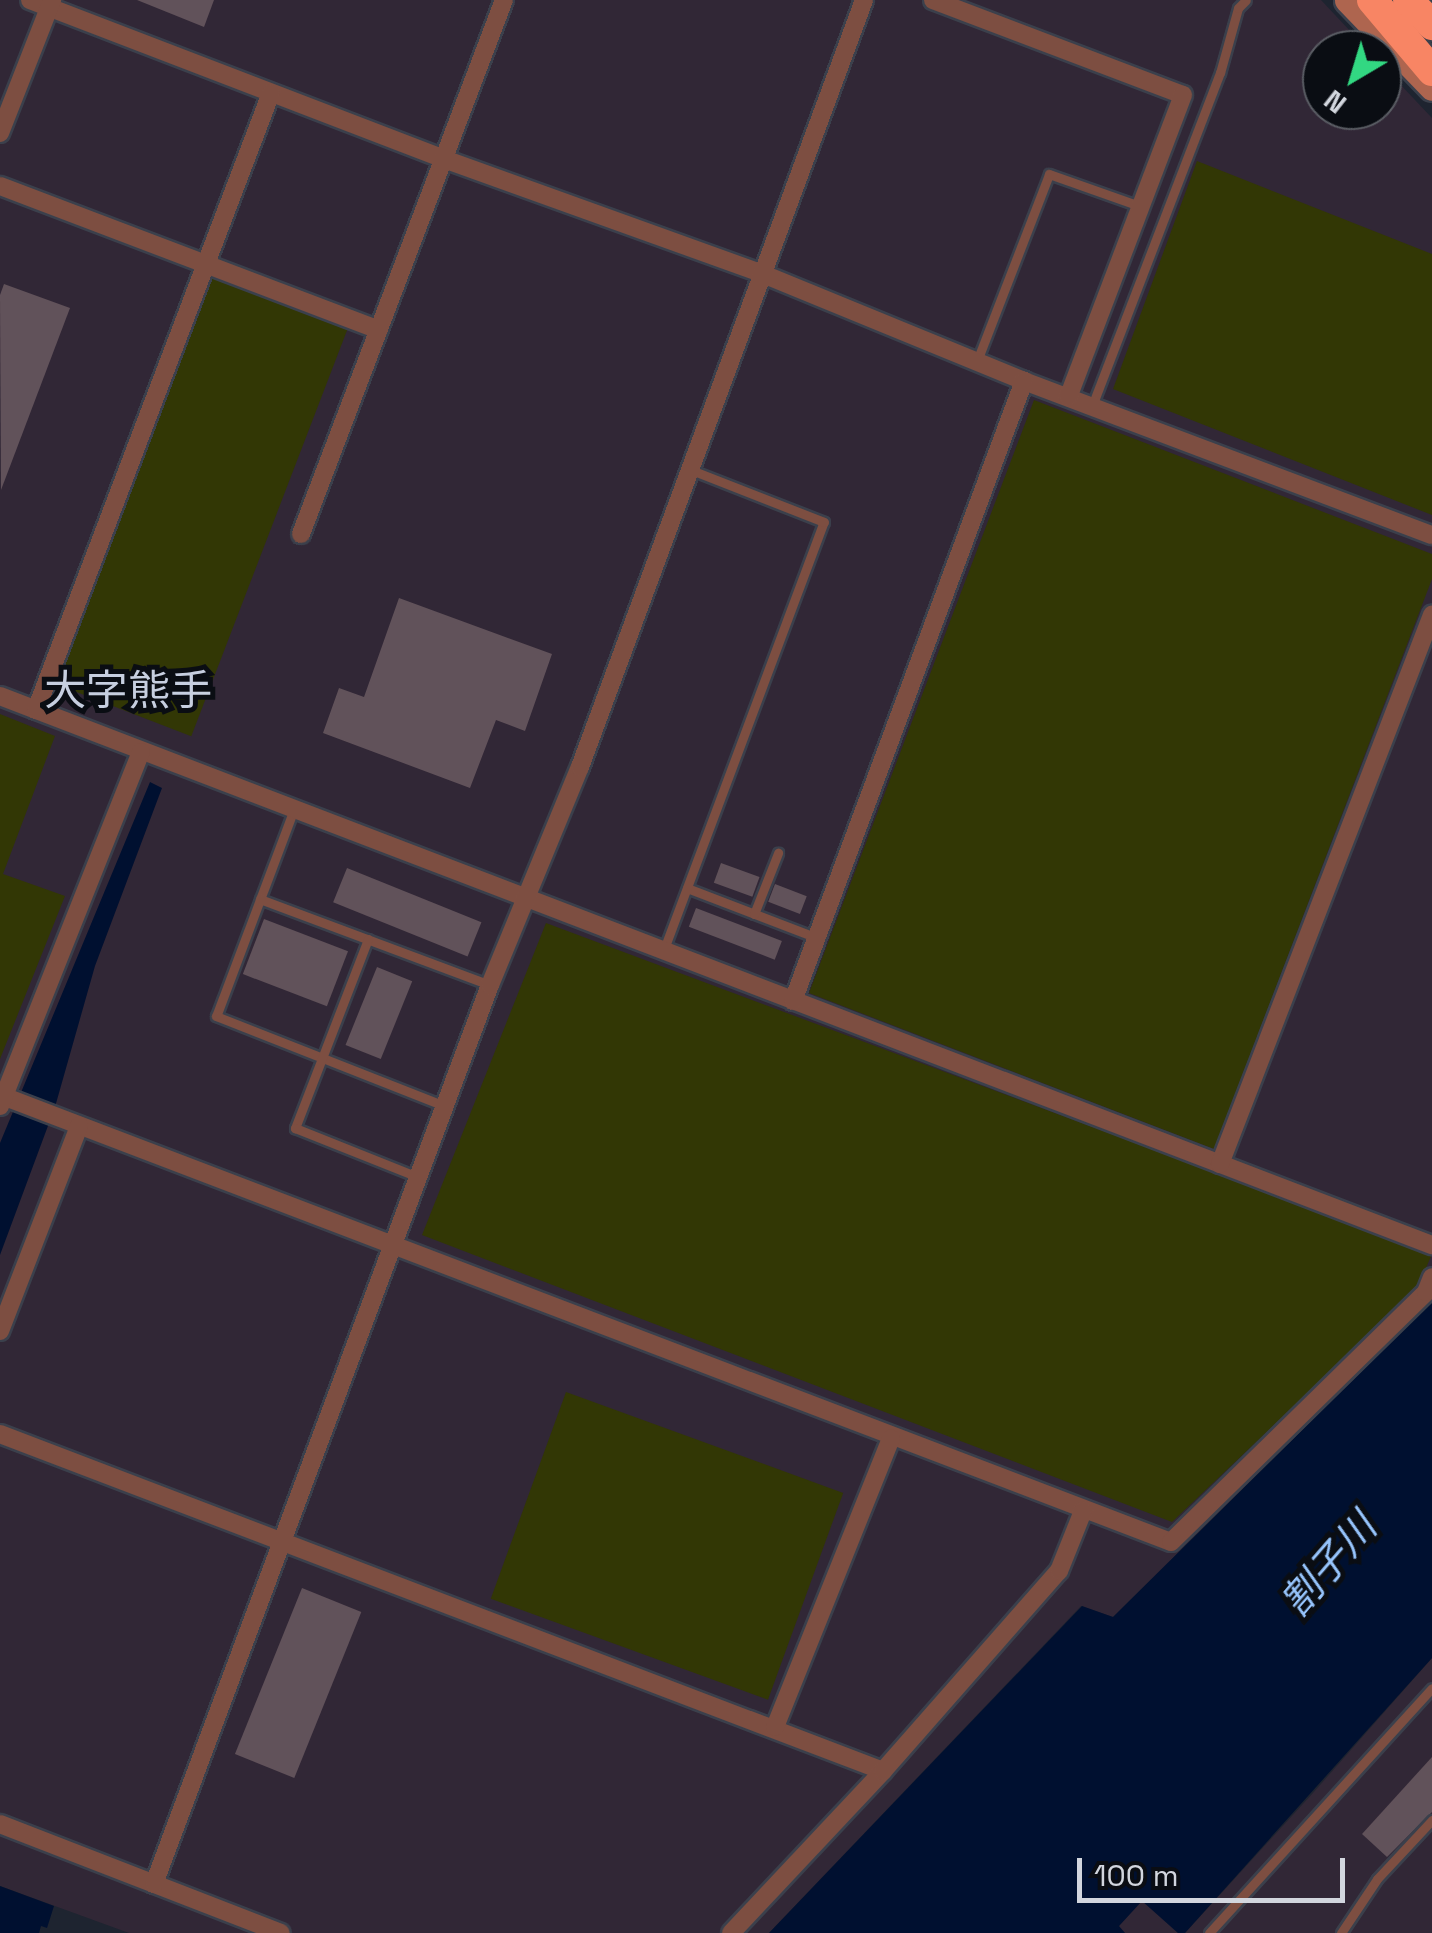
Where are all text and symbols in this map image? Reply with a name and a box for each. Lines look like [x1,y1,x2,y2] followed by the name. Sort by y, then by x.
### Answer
[1302,30,1402,130] north arrow
[1316,82,1353,122] text: N
[44,666,212,716] district label: 大字熊手
[1272,1504,1386,1626] water label: 割子川
[1082,1838,1350,1900] scale bar
[1094,1856,1179,1895] text: 100 m

